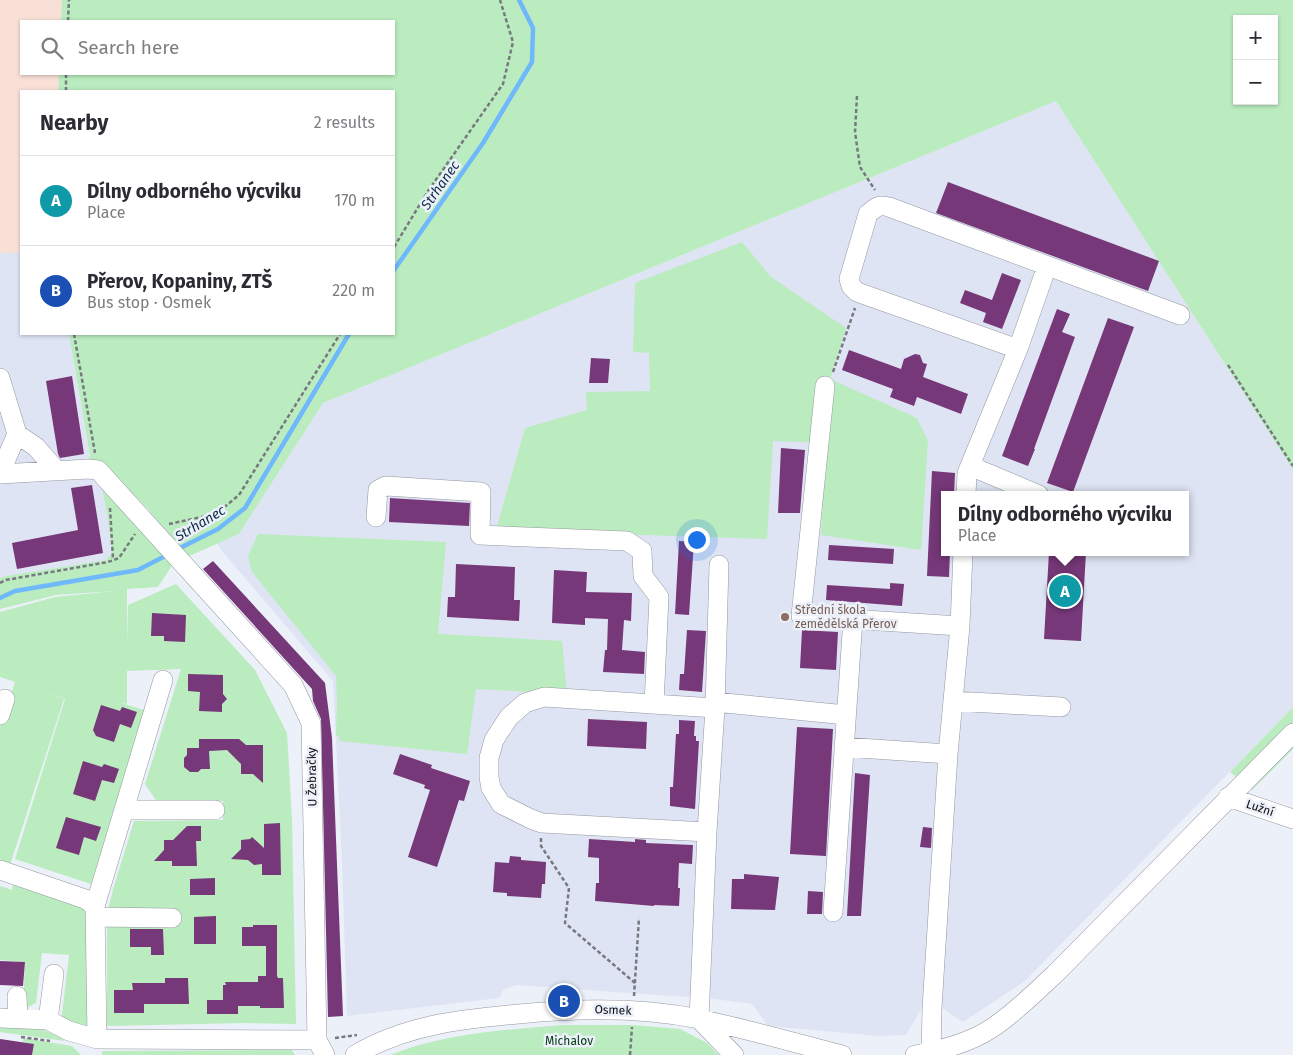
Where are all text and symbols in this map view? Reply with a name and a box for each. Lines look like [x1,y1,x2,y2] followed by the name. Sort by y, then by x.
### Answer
[1233,15,1278,105] map controls
[1233,15,1278,60] button: +
[20,20,395,75] search box
[38,34,66,62] icon: search
[78,36,179,59] text: Search here
[1233,60,1278,105] button: −
[40,110,108,136] text: Nearby
[314,113,375,132] text: 2 results
[417,157,464,214] water label: Strhanec
[87,180,301,203] text: Dílny odborného výcviku
[51,191,61,210] text: A
[334,191,375,210] text: 170 m
[87,203,126,222] text: Place
[87,270,272,293] text: Přerov, Kopaniny, ZTŠ
[51,281,61,300] text: B
[332,281,375,300] text: 220 m
[87,293,211,312] text: Bus stop · Osmek
[941,491,1189,556] popup
[171,502,229,546] water label: Strhanec
[958,503,1172,526] text: Dílny odborného výcviku
[958,526,996,545] text: Place
[684,527,710,553] your location
[1049,572,1081,610] pin: A
[795,603,897,631] place label: Střední škola zemědělská Přerov
[779,611,791,623] marker: Střední škola zemědělská Přerov
[303,747,320,807] street label: U Žebračky
[1244,797,1276,819] street label: Lužní
[548,982,580,1020] pin: B
[594,1002,633,1018] street label: Osmek
[545,1034,593,1048] park label: Michalov

